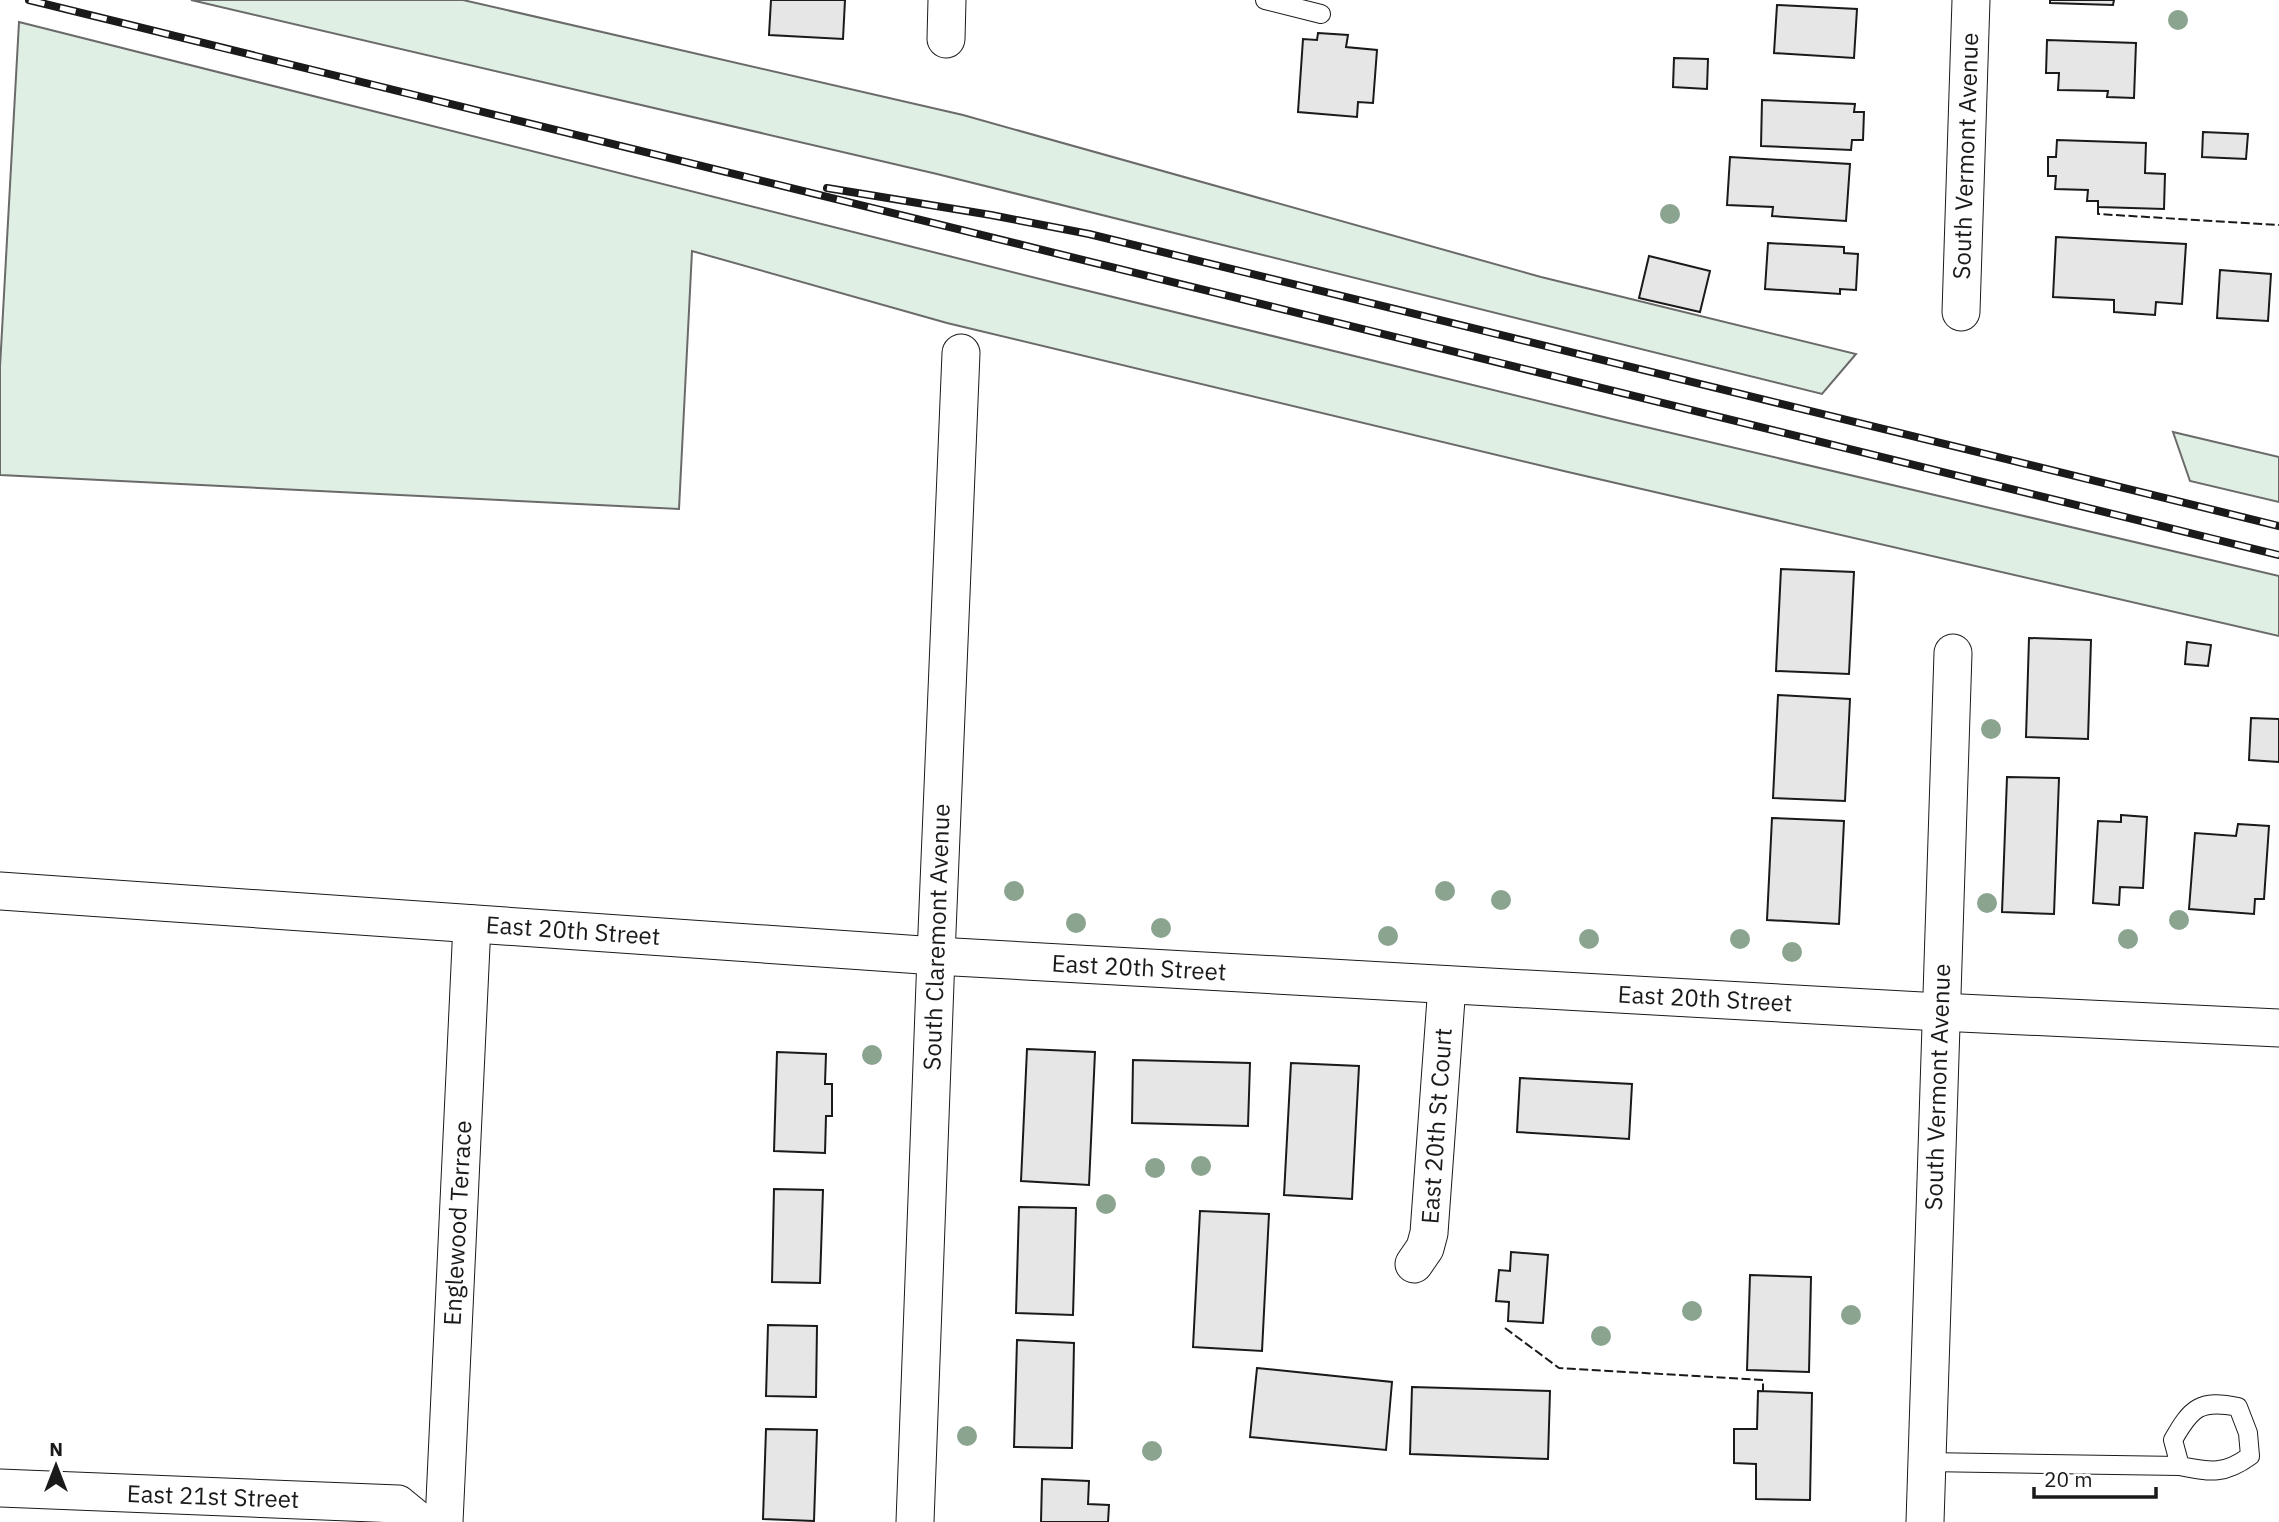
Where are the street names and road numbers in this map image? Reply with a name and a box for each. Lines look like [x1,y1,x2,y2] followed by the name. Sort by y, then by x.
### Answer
[1945,32,1985,280] street label: South Vermont Avenue
[915,803,957,1071] street label: South Claremont Avenue
[485,908,661,952] street label: East 20th Street
[1051,946,1227,988] street label: East 20th Street
[1917,963,1957,1211] street label: South Vermont Avenue
[1617,977,1793,1019] street label: East 20th Street
[1413,1027,1459,1225] street label: East 20th St Court
[436,1120,478,1326] street label: Englewood Terrace
[126,1477,300,1515] street label: East 21st Street

